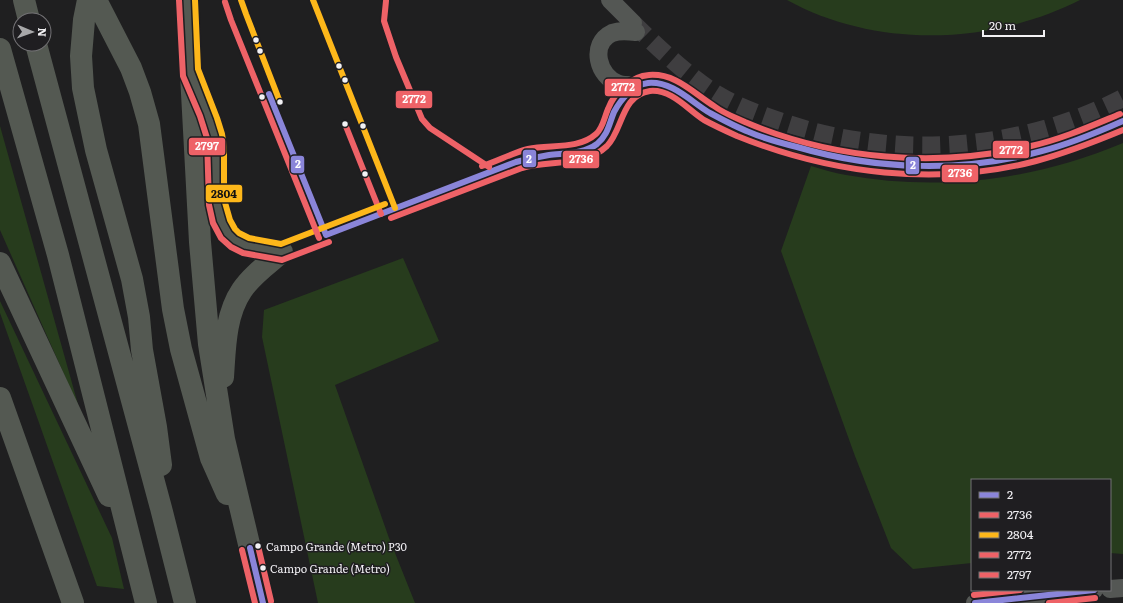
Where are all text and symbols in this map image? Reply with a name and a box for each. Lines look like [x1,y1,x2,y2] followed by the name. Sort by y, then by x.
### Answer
[12,12,52,52] north arrow
[983,12,1044,38] scale bar
[989,16,1016,34] text: 20 m
[35,27,51,37] text: N
[251,35,261,45] unlabelled marker
[255,46,265,56] unlabelled marker
[334,61,344,71] unlabelled marker
[340,75,350,85] unlabelled marker
[604,78,642,97] line badge: 2772
[611,78,635,94] text: 2772
[395,90,433,109] line badge: 2772
[402,90,426,106] text: 2772
[257,92,267,102] unlabelled marker
[275,97,285,107] unlabelled marker
[340,119,350,129] unlabelled marker
[358,121,368,131] unlabelled marker
[188,137,226,156] line badge: 2797
[195,137,219,153] text: 2797
[992,140,1030,159] line badge: 2772
[999,141,1023,157] text: 2772
[522,149,537,168] line badge: 2
[526,150,532,166] text: 2
[562,150,600,169] line badge: 2736
[569,150,594,166] text: 2736
[290,155,305,174] line badge: 2
[295,155,301,171] text: 2
[905,156,920,175] line badge: 2
[910,156,916,172] text: 2
[941,164,979,183] line badge: 2736
[948,164,973,180] text: 2736
[360,169,370,179] unlabelled marker
[205,184,243,203] line badge: 2804
[211,185,237,201] text: 2804
[971,479,1111,591] legend
[1007,485,1013,503] text: 2
[1007,505,1032,523] text: 2736
[1007,525,1034,543] text: 2804
[266,538,407,554] place label: Campo Grande (Metro) P30
[253,541,263,551] marker: Campo Grande (Metro) P30
[1007,545,1031,563] text: 2772
[270,560,390,576] place label: Campo Grande (Metro)
[258,563,268,573] marker: Campo Grande (Metro)
[1007,565,1031,583] text: 2797

